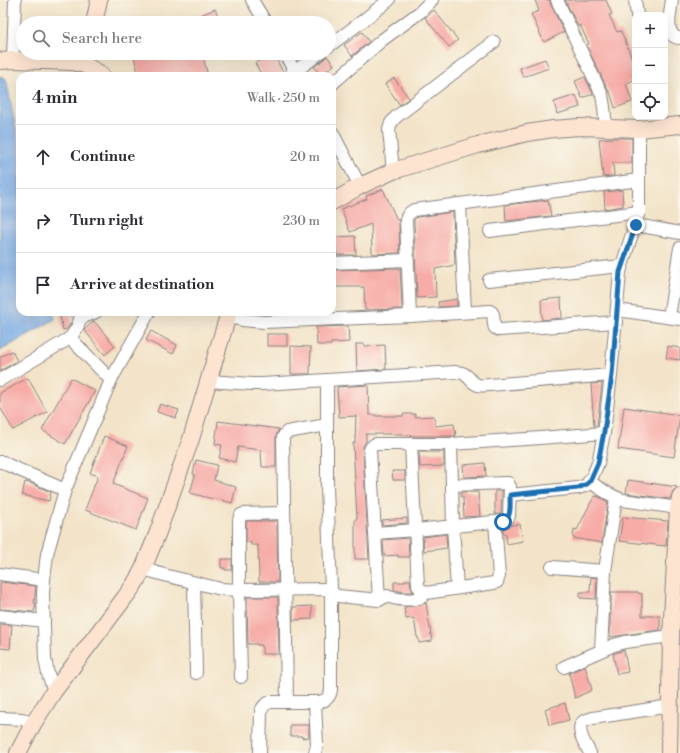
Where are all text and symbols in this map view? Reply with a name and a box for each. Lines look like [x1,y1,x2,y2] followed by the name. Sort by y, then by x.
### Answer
[632,12,668,120] map controls
[632,12,668,48] button: +
[16,16,336,60] search box
[30,27,52,49] icon: search
[62,29,142,48] text: Search here
[632,48,668,84] button: −
[632,84,668,120] button: locate
[32,87,77,109] text: 4 min
[247,90,320,106] text: Walk · 250 m
[32,146,54,168] icon: ahead
[70,147,135,166] text: Continue
[290,149,320,165] text: 20 m
[32,210,54,232] icon: right
[70,211,144,230] text: Turn right
[283,213,320,229] text: 230 m
[627,216,645,234] route end
[32,274,54,296] icon: arrive
[70,275,214,294] text: Arrive at destination
[494,513,512,531] route start

